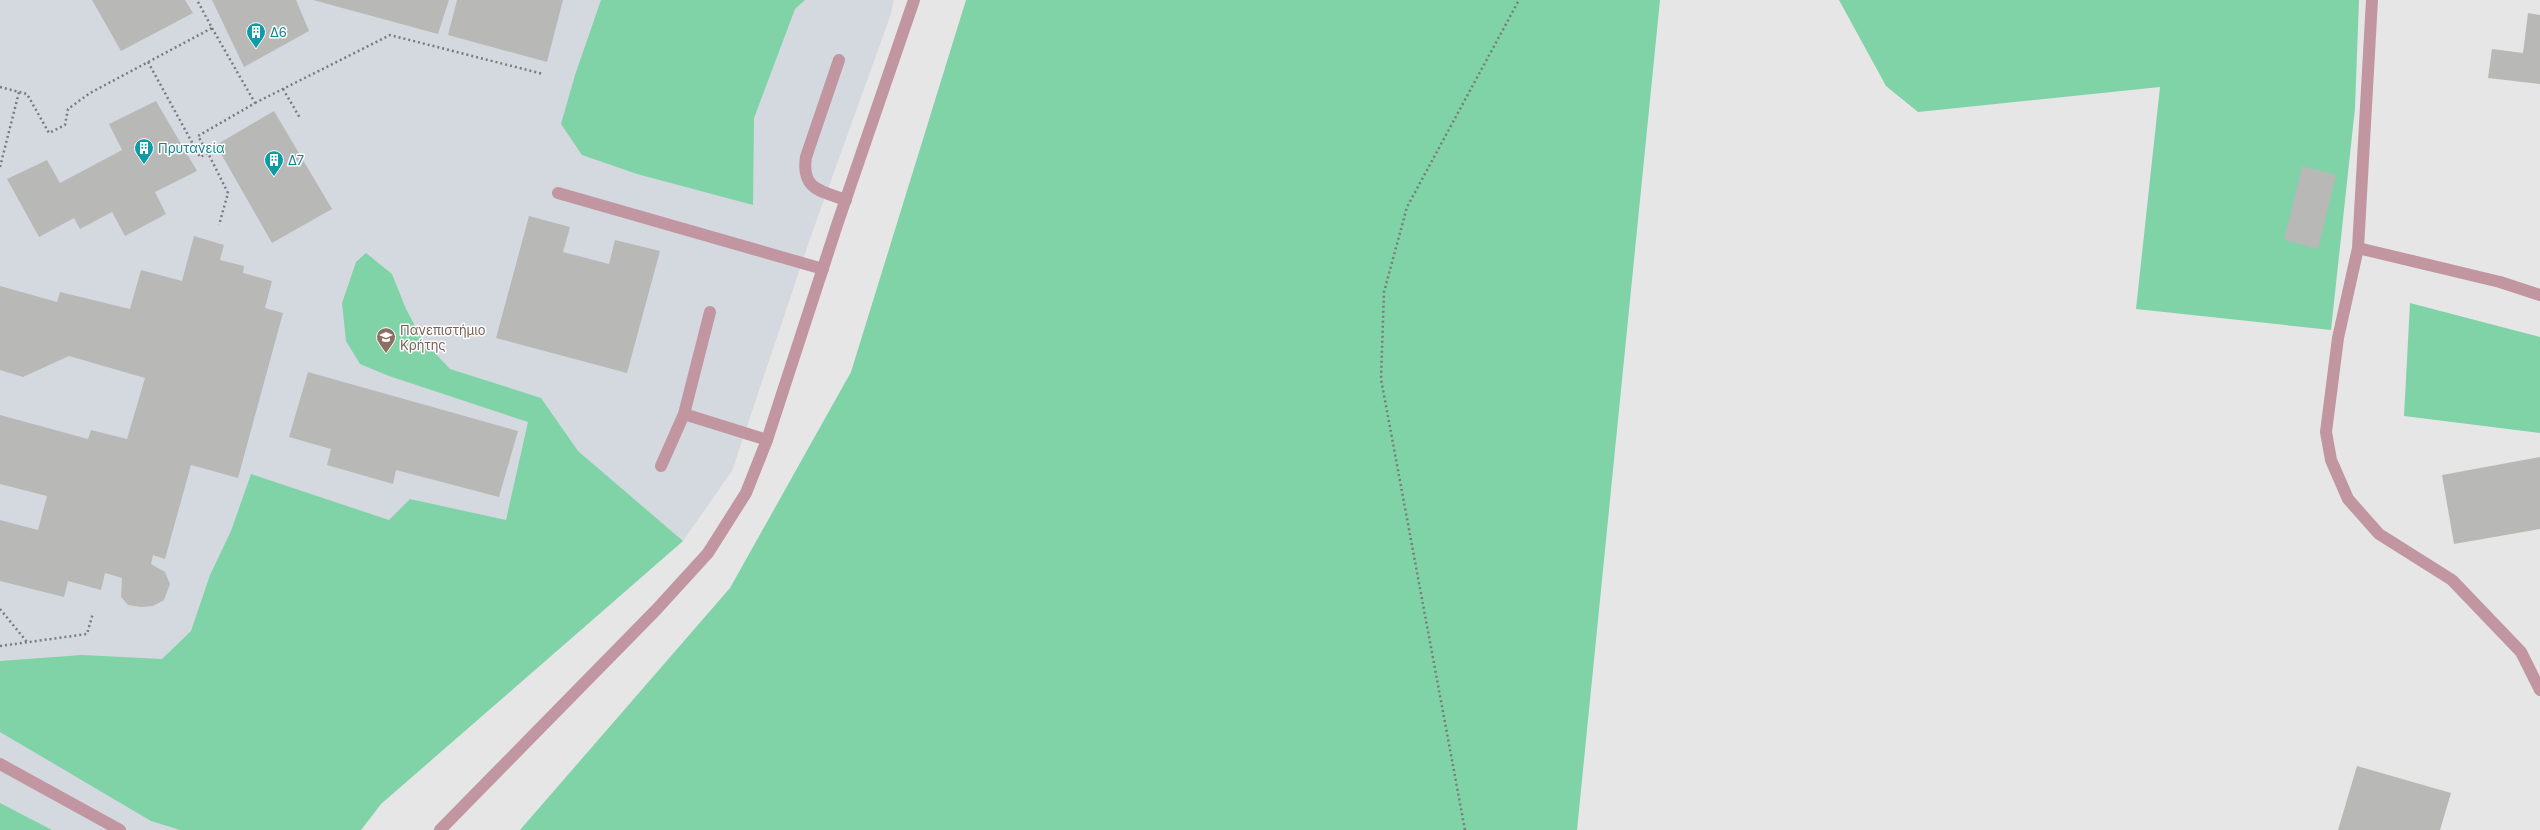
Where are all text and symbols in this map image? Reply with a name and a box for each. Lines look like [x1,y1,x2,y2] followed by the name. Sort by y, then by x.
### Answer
[245,21,267,49] building icon: Δ6
[270,24,287,40] place label: Δ6
[133,137,155,165] building icon: Πρυτανεία
[158,140,225,156] place label: Πρυτανεία
[263,149,285,177] building icon: Δ7
[288,152,304,168] place label: Δ7
[400,322,486,353] place label: Πανεπιστήμιο Κρήτης
[375,326,397,354] school or university icon: Πανεπιστήμιο Κρήτης

